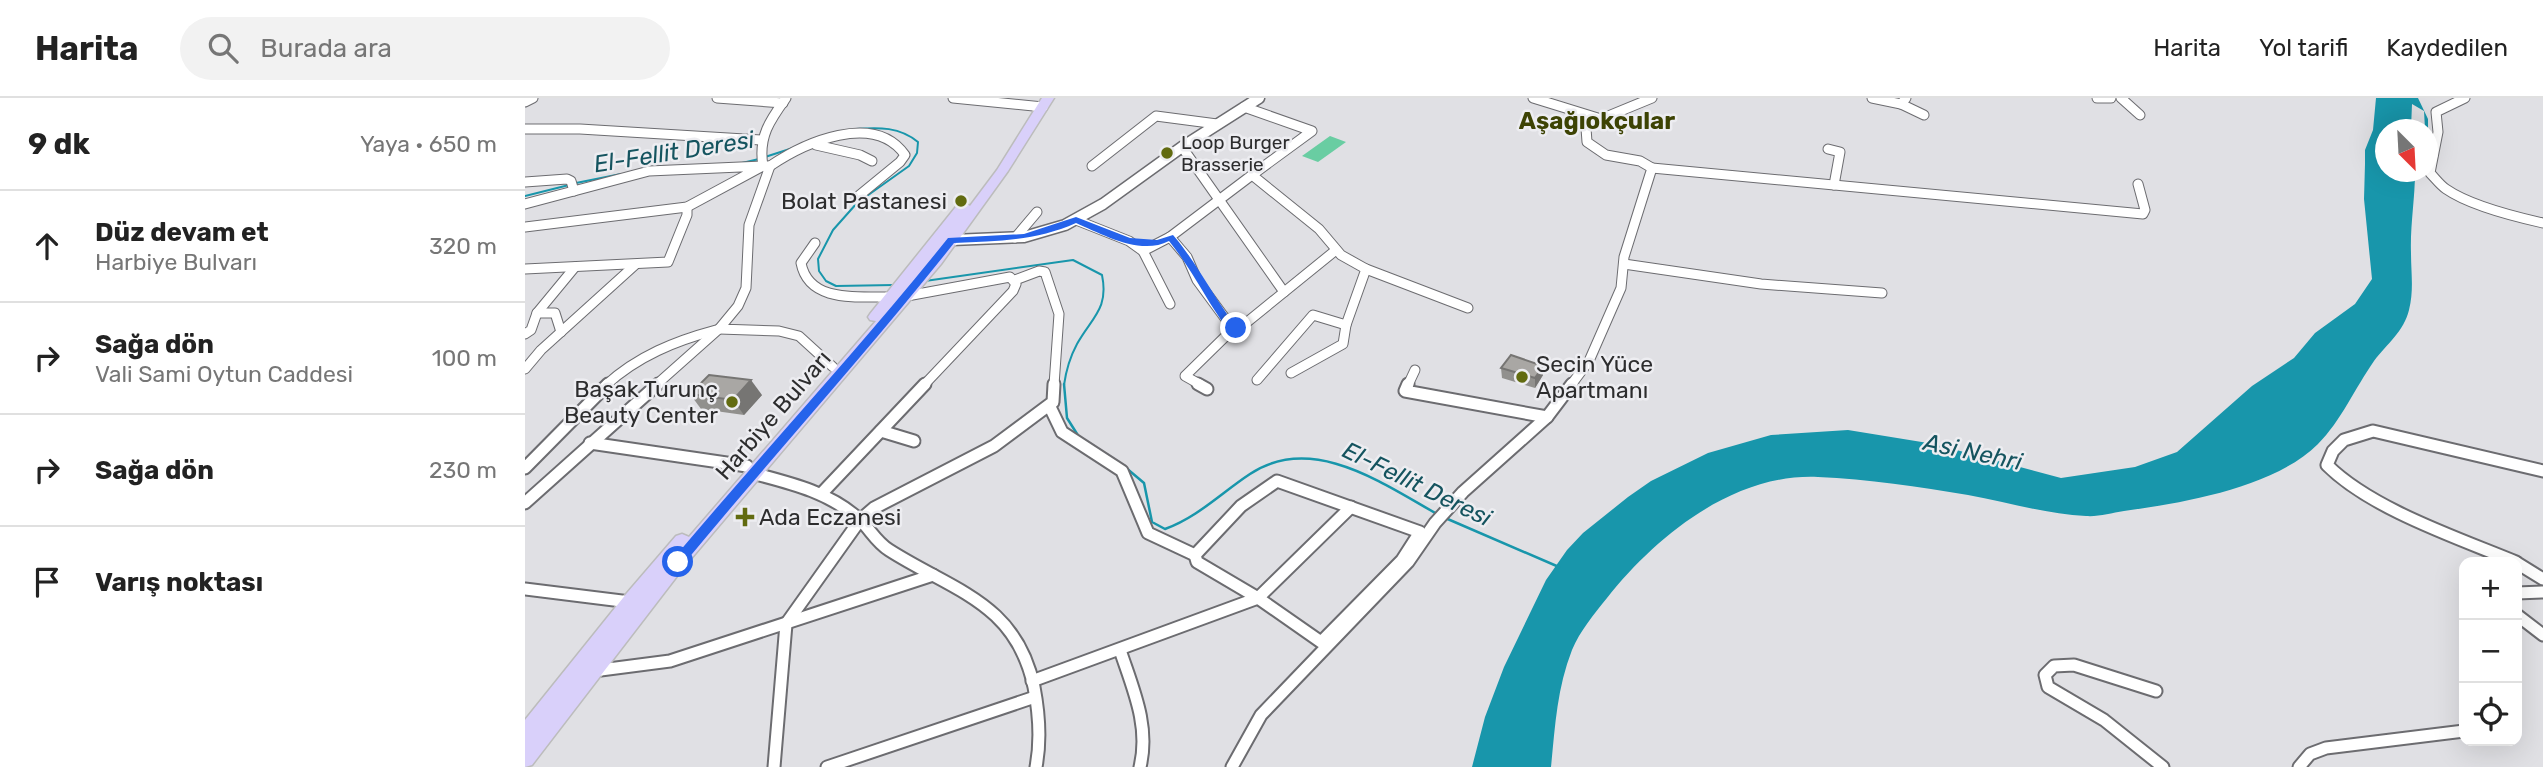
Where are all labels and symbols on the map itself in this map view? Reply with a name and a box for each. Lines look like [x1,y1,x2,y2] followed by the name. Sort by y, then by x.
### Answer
[1519,107,1675,135] district label: Aşağıokçular
[2375,119,2438,182] north arrow
[592,125,757,179] water label: El-Fellit Deresi
[1181,131,1290,176] place label: Loop Burger Brasserie
[1159,145,1175,161] marker: Loop Burger Brasserie
[781,187,947,215] place label: Bolat Pastanesi
[953,193,969,209] marker: Bolat Pastanesi
[1220,312,1251,343] route end
[709,345,837,485] street label: Harbiye Bulvarı
[1536,350,1653,404] place label: Secin Yüce Apartmanı
[1514,369,1530,385] marker: Secin Yüce Apartmanı
[564,375,718,429] place label: Başak Turunç Beauty Center
[724,394,740,410] marker: Başak Turunç Beauty Center
[1919,428,2026,476] water label: Asi Nehri
[1338,436,1497,533] water label: El-Fellit Deresi
[759,503,901,531] place label: Ada Eczanesi
[737,509,753,525] marker: Ada Eczanesi
[662,546,693,577] route start

